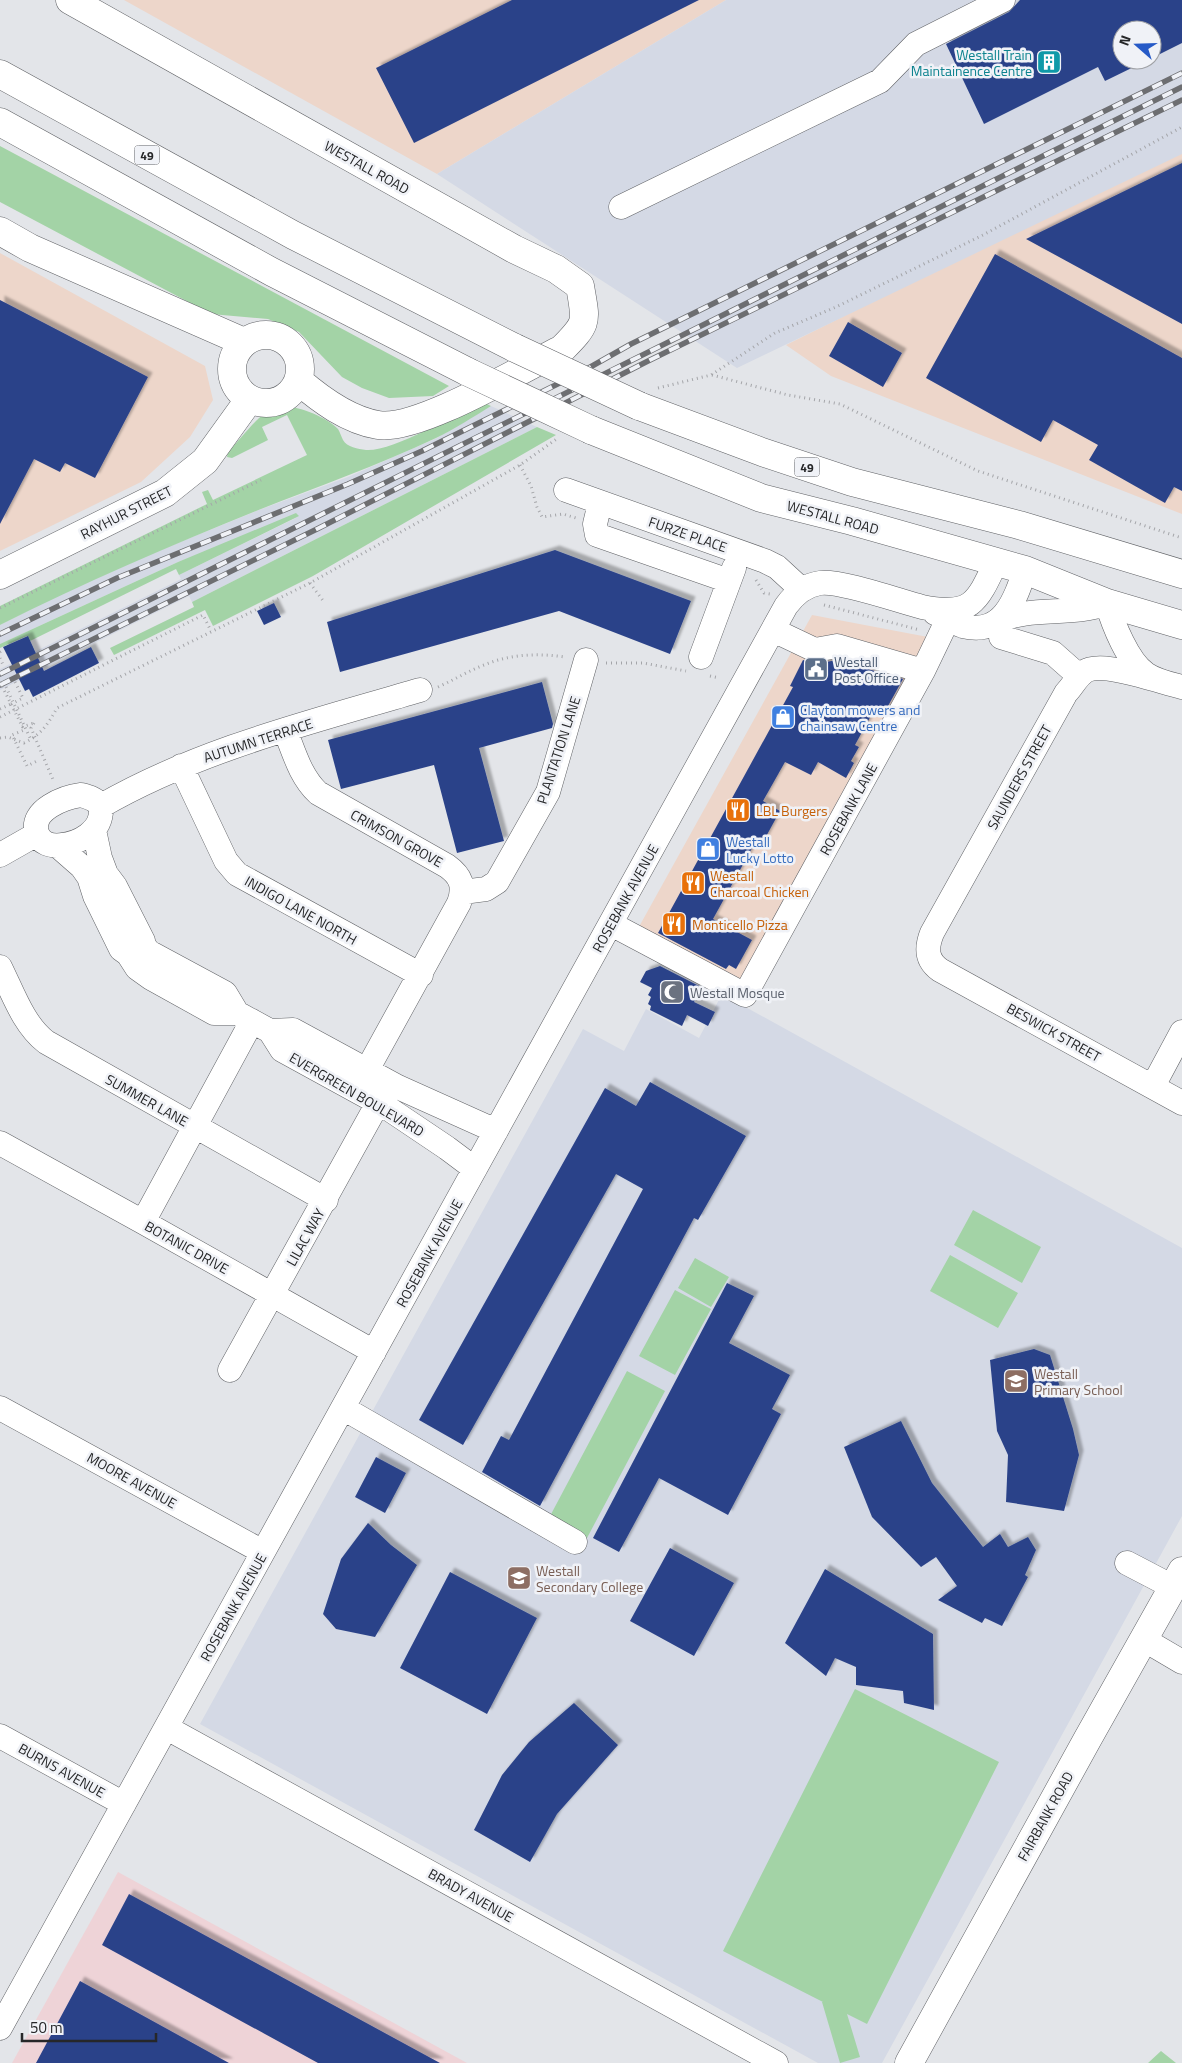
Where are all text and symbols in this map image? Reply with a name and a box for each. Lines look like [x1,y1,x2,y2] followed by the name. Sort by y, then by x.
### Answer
[1112,20,1162,70] north arrow
[1113,32,1136,49] text: N
[911,44,1032,81] place label: Westall Train Maintainence Centre
[1036,49,1062,75] building icon: Westall Train Maintainence Centre
[321,135,413,199] street label: WESTALL ROAD
[134,146,160,164] road number: 49
[794,458,820,477] road number: 49
[77,480,176,544] street label: RAYHUR STREET
[785,495,881,539] street label: WESTALL ROAD
[646,511,730,557] street label: FURZE PLACE
[834,651,899,688] place label: Westall Post Office
[803,656,829,682] public building icon: Westall Post Office
[531,693,585,807] street label: PLANTATION LANE
[800,699,921,736] place label: Clayton mowers and chainsaw Centre
[770,704,796,730] shop icon: Clayton mowers and chainsaw Centre
[201,712,316,768] street label: AUTUMN TERRACE
[982,720,1057,833] street label: SAUNDERS STREET
[814,759,882,859] street label: ROSEBANK LANE
[725,797,751,823] restaurant icon: LBL Burgers
[756,800,828,821] place label: LBL Burgers
[347,804,447,872] street label: CRIMSON GROVE
[726,831,794,868] place label: Westall Lucky Lotto
[695,836,721,862] shop icon: Westall Lucky Lotto
[587,840,664,956] street label: ROSEBANK AVENUE
[710,865,809,902] place label: Westall Charcoal Chicken
[241,870,361,950] street label: INDIGO LANE NORTH
[680,870,706,896] restaurant icon: Westall Charcoal Chicken
[661,911,687,937] restaurant icon: Monticello Pizza
[692,914,788,935] place label: Monticello Pizza
[659,979,685,1005] mosque icon: Westall Mosque
[690,982,785,1003] place label: Westall Mosque
[1003,997,1105,1067] street label: BESWICK STREET
[286,1047,428,1141] street label: EVERGREEN BOULEVARD
[102,1069,192,1132] street label: SUMMER LANE
[391,1195,468,1311] street label: ROSEBANK AVENUE
[281,1204,330,1270] street label: LILAC WAY
[141,1215,233,1279] street label: BOTANIC DRIVE
[1034,1363,1123,1400] place label: Westall Primary School
[1003,1368,1029,1394] school or university icon: Westall Primary School
[83,1447,181,1513] street label: MOORE AVENUE
[195,1549,272,1665] street label: ROSEBANK AVENUE
[536,1560,643,1597] place label: Westall Secondary College
[506,1565,532,1591] school or university icon: Westall Secondary College
[15,1737,109,1803] street label: BURNS AVENUE
[1012,1767,1078,1865] street label: FAIRBANK ROAD
[424,1863,518,1927] street label: BRADY AVENUE
[22,2010,156,2042] scale bar
[30,2016,63,2039] text: 50 m

